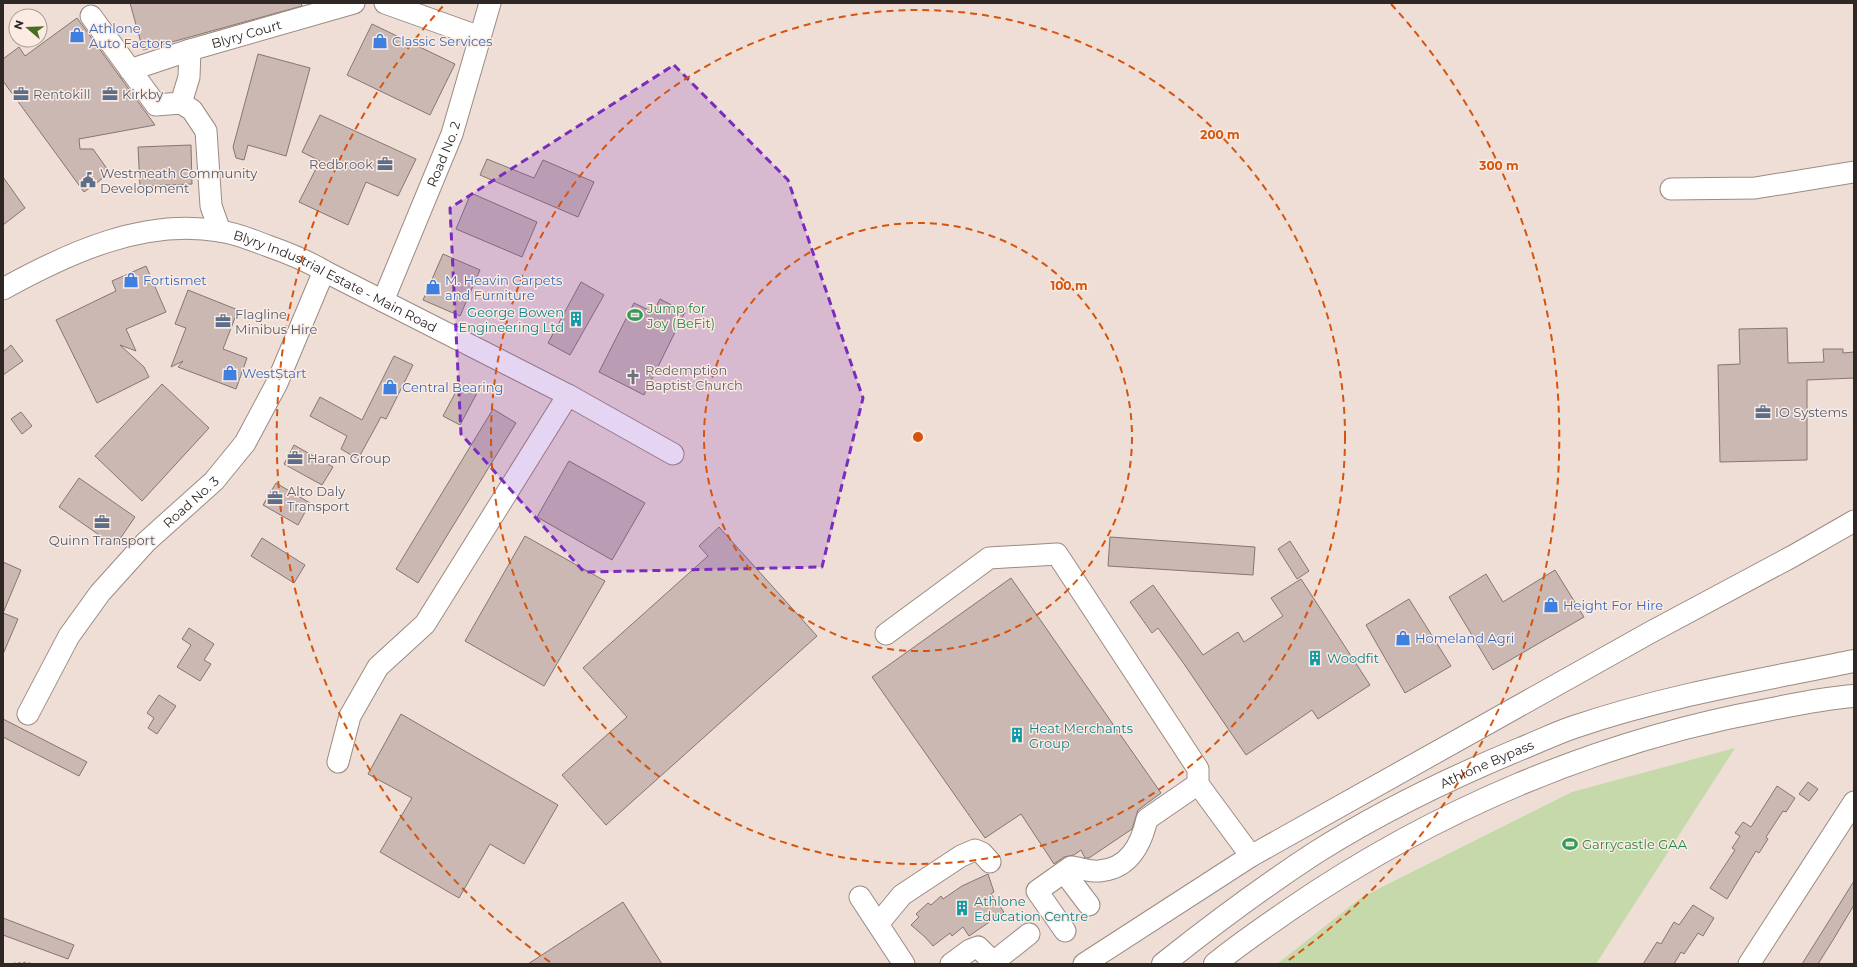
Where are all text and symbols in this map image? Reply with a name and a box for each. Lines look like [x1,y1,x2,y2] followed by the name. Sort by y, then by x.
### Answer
[8,8,48,48] north arrow
[209,16,284,51] street label: Blyry Court
[10,18,27,31] text: N
[89,20,171,51] place label: Athlone Auto Factors
[68,26,86,44] shop icon: Athlone Auto Factors
[371,32,389,50] shop icon: Classic Services
[392,33,493,49] place label: Classic Services
[12,85,30,103] office icon: Rentokill
[101,85,119,103] office icon: Kirkby
[33,86,91,102] place label: Rentokill
[122,86,164,102] place label: Kirkby
[423,119,463,189] street label: Road No. 2
[1200,127,1240,142] text: 200 m
[376,155,394,173] office icon: Redbrook
[309,156,373,172] place label: Redbrook
[1478,158,1519,173] text: 300 m
[100,165,258,196] place label: Westmeath Community Development
[79,171,97,189] public building icon: Westmeath Community Development
[232,226,440,335] street label: Blyry Industrial Estate - Main Road
[122,271,140,289] shop icon: Fortismet
[143,272,207,288] place label: Fortismet
[445,272,562,303] place label: M. Heavin Carpets and Furniture
[424,278,442,296] shop icon: M. Heavin Carpets and Furniture
[1051,278,1087,293] text: 100 m
[646,300,715,331] place label: Jump for Joy (BeFit)
[458,304,564,335] place label: George Bowen Engineering Ltd
[235,306,318,337] place label: Flagline Minibus Hire
[626,306,644,324] sports icon: Jump for Joy (BeFit)
[567,310,585,328] building icon: George Bowen Engineering Ltd
[214,312,232,330] office icon: Flagline Minibus Hire
[645,362,743,393] place label: Redemption Baptist Church
[221,364,239,382] shop icon: WestStart
[242,365,307,381] place label: WestStart
[624,368,642,386] church icon: Redemption Baptist Church
[381,378,399,396] shop icon: Central Bearing
[402,379,504,395] place label: Central Bearing
[1754,403,1772,421] office icon: IO Systems
[1775,404,1848,420] place label: IO Systems
[911,430,925,444] centre of rings
[286,449,304,467] office icon: Haran Group
[307,450,391,466] place label: Haran Group
[160,473,222,531] street label: Road No. 3
[287,483,349,514] place label: Alto Daly Transport
[266,489,284,507] office icon: Alto Daly Transport
[93,513,111,531] office icon: Quinn Transport
[49,532,155,548] place label: Quinn Transport
[1542,596,1560,614] shop icon: Height For Hire
[1563,597,1663,613] place label: Height For Hire
[1394,629,1412,647] shop icon: Homeland Agri
[1415,630,1514,646] place label: Homeland Agri
[1306,649,1324,667] building icon: Woodfit
[1327,650,1379,666] place label: Woodfit
[1029,720,1133,751] place label: Heat Merchants Group
[1008,726,1026,744] building icon: Heat Merchants Group
[1437,736,1536,792] street label: Athlone Bypass
[1561,835,1579,853] sports icon: Garrycastle GAA
[1582,836,1688,852] place label: Garrycastle GAA
[974,893,1088,924] place label: Athlone Education Centre
[953,899,971,917] building icon: Athlone Education Centre

